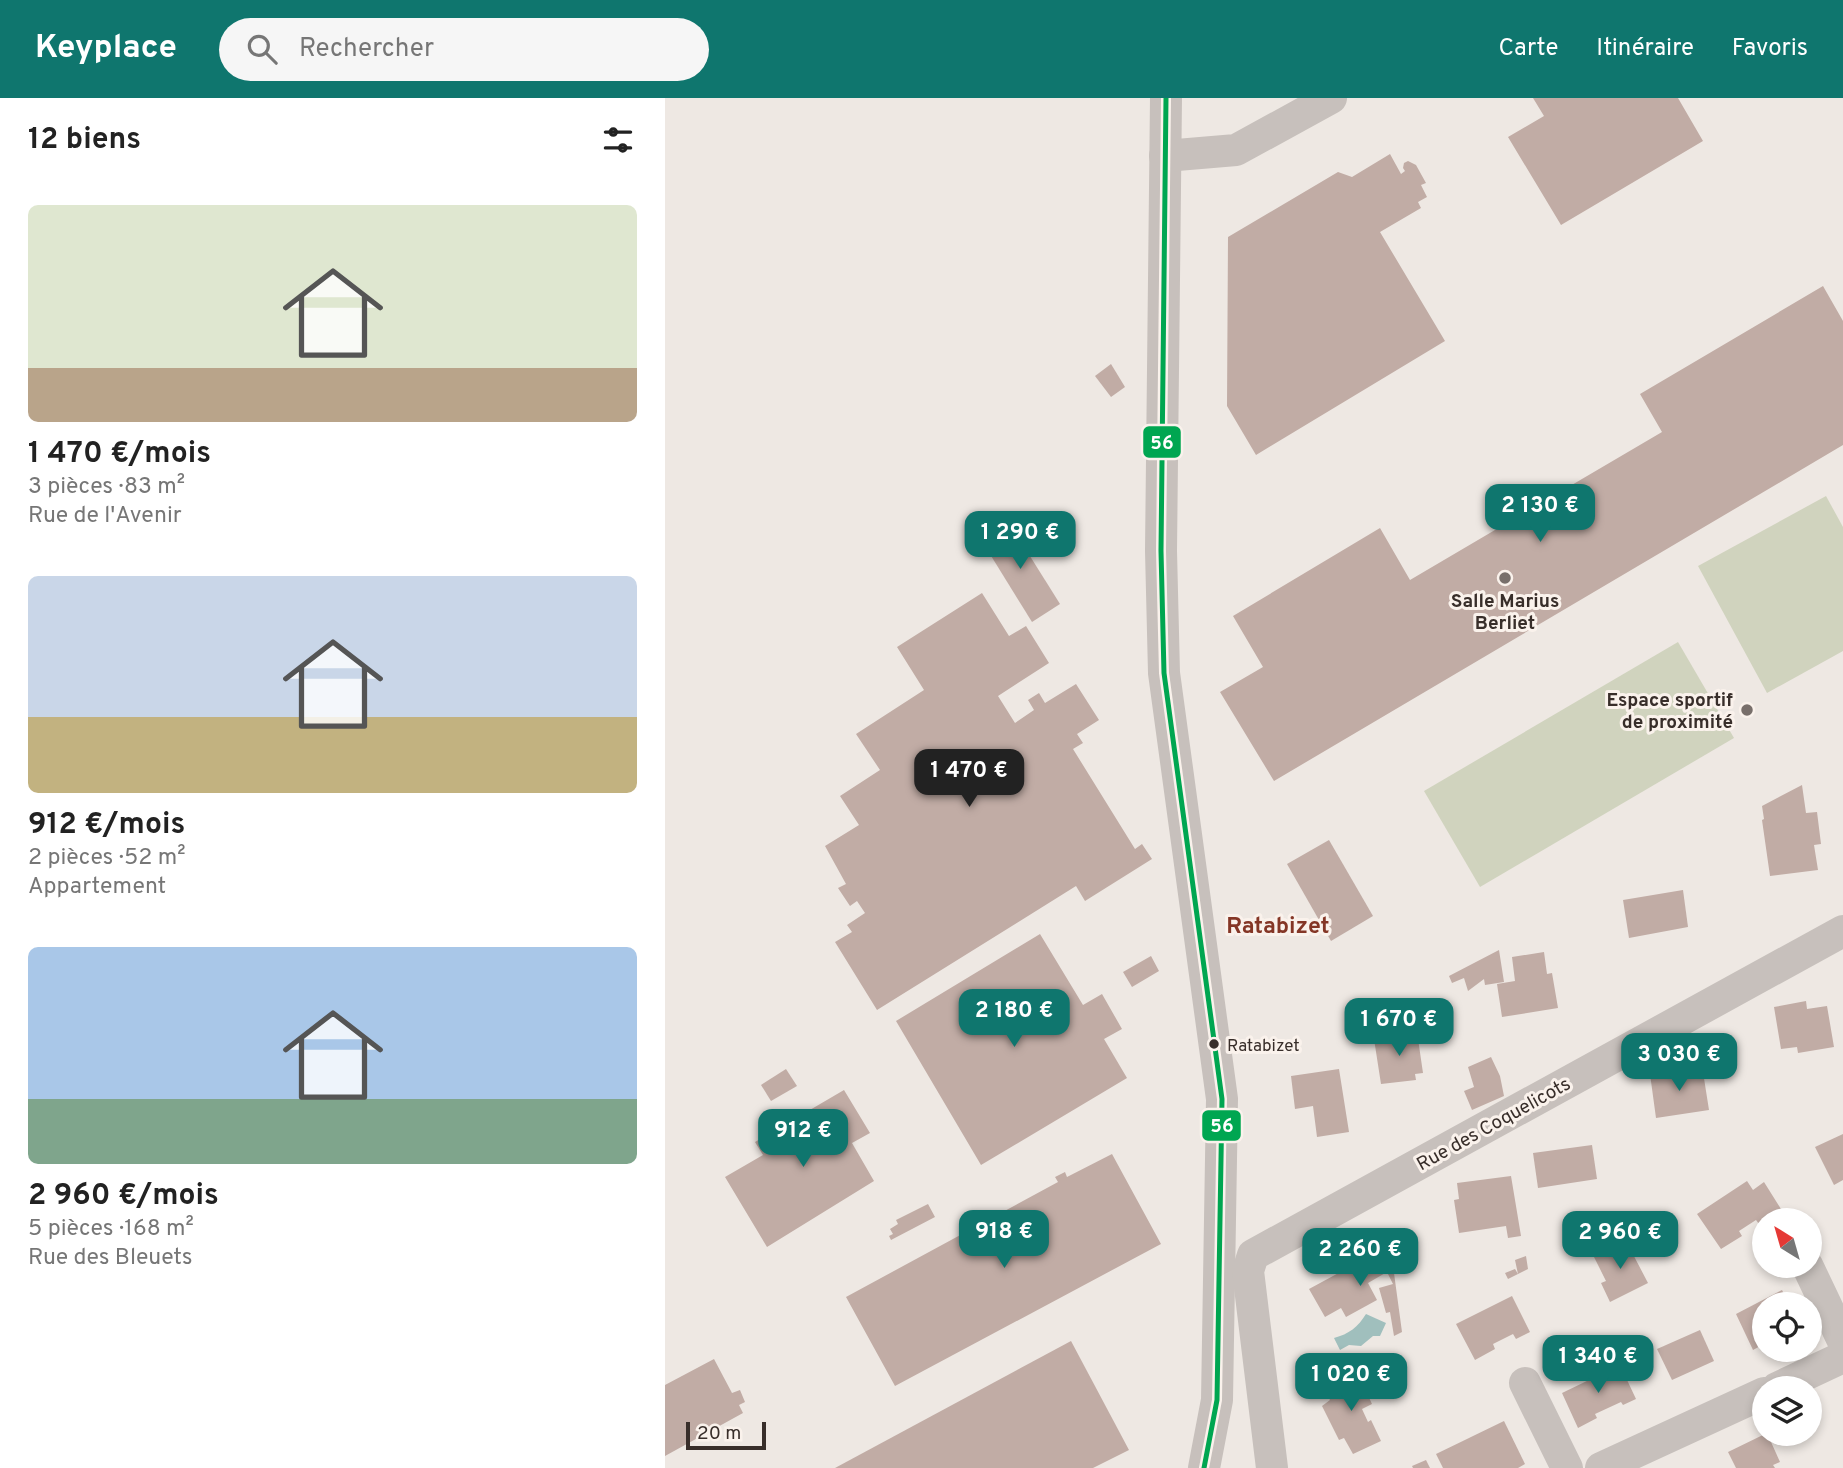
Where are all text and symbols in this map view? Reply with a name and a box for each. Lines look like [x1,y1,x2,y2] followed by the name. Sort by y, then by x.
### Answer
[219,18,709,81] search box
[35,28,177,70] text: Keyplace
[243,30,281,68] icon: search
[299,33,434,66] text: Rechercher
[1498,34,1558,64] text: Carte
[1596,34,1694,64] text: Itinéraire
[1732,34,1808,64] text: Favoris
[599,121,637,159] icon: filters
[28,122,141,159] text: 12 biens
[270,250,396,376] icon: home
[1142,425,1182,459] line badge: 56
[1150,432,1174,456] text: 56
[28,436,211,473] text: 1 470 €/mois
[28,473,185,502] text: 3 pièces · 83 m²
[1475,484,1605,544] pin: 2 130 €
[1501,492,1579,521] text: 2 130 €
[28,502,182,531] text: Rue de l'Avenir
[955,512,1085,571] pin: 1 290 €
[981,519,1059,548] text: 1 290 €
[1497,570,1513,586] marker: Salle Marius Berliet
[1451,590,1559,636] place label: Salle Marius Berliet
[270,621,396,747] icon: home
[1606,689,1733,735] place label: Espace sportif de proximité
[1739,702,1755,718] marker: Espace sportif de proximité
[904,750,1034,809] pin: 1 470 €
[930,757,1008,786] text: 1 470 €
[28,807,185,844] text: 912 €/mois
[28,844,186,873] text: 2 pièces · 52 m²
[28,873,166,902] text: Appartement
[1226,913,1330,942] district label: Ratabizet
[949,990,1079,1049] pin: 2 180 €
[270,992,396,1118] icon: home
[975,997,1053,1026] text: 2 180 €
[1334,998,1464,1058] pin: 1 670 €
[1361,1006,1437,1035] text: 1 670 €
[1614,1034,1744,1093] pin: 3 030 €
[1227,1036,1300,1058] place label: Ratabizet
[1207,1037,1221,1051] marker: Ratabizet
[1637,1041,1721,1070] text: 3 030 €
[1413,1072,1575,1177] street label: Rue des Coquelicots
[1201,1109,1242,1142] line badge: 56
[754,1110,852,1169] pin: 912 €
[1210,1115,1234,1139] text: 56
[774,1117,832,1146] text: 912 €
[28,1178,219,1215] text: 2 960 €/mois
[1752,1208,1822,1278] north arrow
[1752,1208,1822,1446] map controls
[955,1210,1053,1270] pin: 918 €
[1555,1212,1685,1271] pin: 2 960 €
[28,1215,194,1244] text: 5 pièces · 168 m²
[975,1218,1033,1247] text: 918 €
[1578,1219,1662,1248] text: 2 960 €
[1295,1228,1425,1288] pin: 2 260 €
[1318,1236,1402,1265] text: 2 260 €
[28,1244,193,1273] text: Rue des Bleuets
[1752,1292,1822,1362] button: locate
[1533,1336,1663,1395] pin: 1 340 €
[1559,1343,1638,1372] text: 1 340 €
[1286,1354,1416,1413] pin: 1 020 €
[1311,1361,1391,1390] text: 1 020 €
[1752,1376,1822,1446] button: layers
[686,1419,767,1451] scale bar
[697,1422,741,1446] text: 20 m

